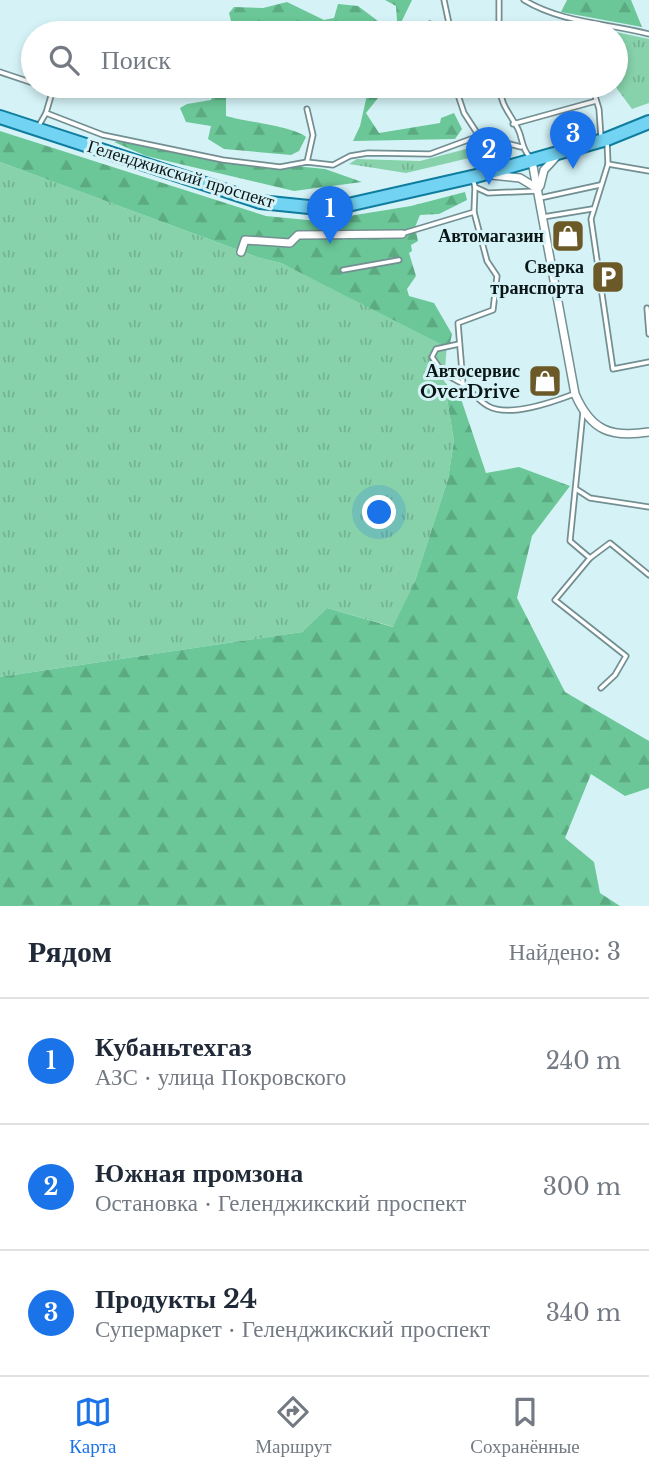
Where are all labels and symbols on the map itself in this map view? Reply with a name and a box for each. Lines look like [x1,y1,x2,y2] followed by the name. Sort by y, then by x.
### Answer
[550,111,596,169] pin: 3
[466,127,512,185] pin: 2
[85,135,277,213] street label: Геленджикский проспект
[307,186,353,244] pin: 1
[549,217,587,255] shop icon: Автомагазин
[438,225,544,247] place label: Автомагазин
[490,256,584,299] place label: Сверка транспорта
[589,258,627,296] parking icon: Сверка транспорта
[420,360,520,403] place label: Автосервис OverDrive
[526,362,564,400] shop icon: Автосервис OverDrive
[362,495,396,529] your location

